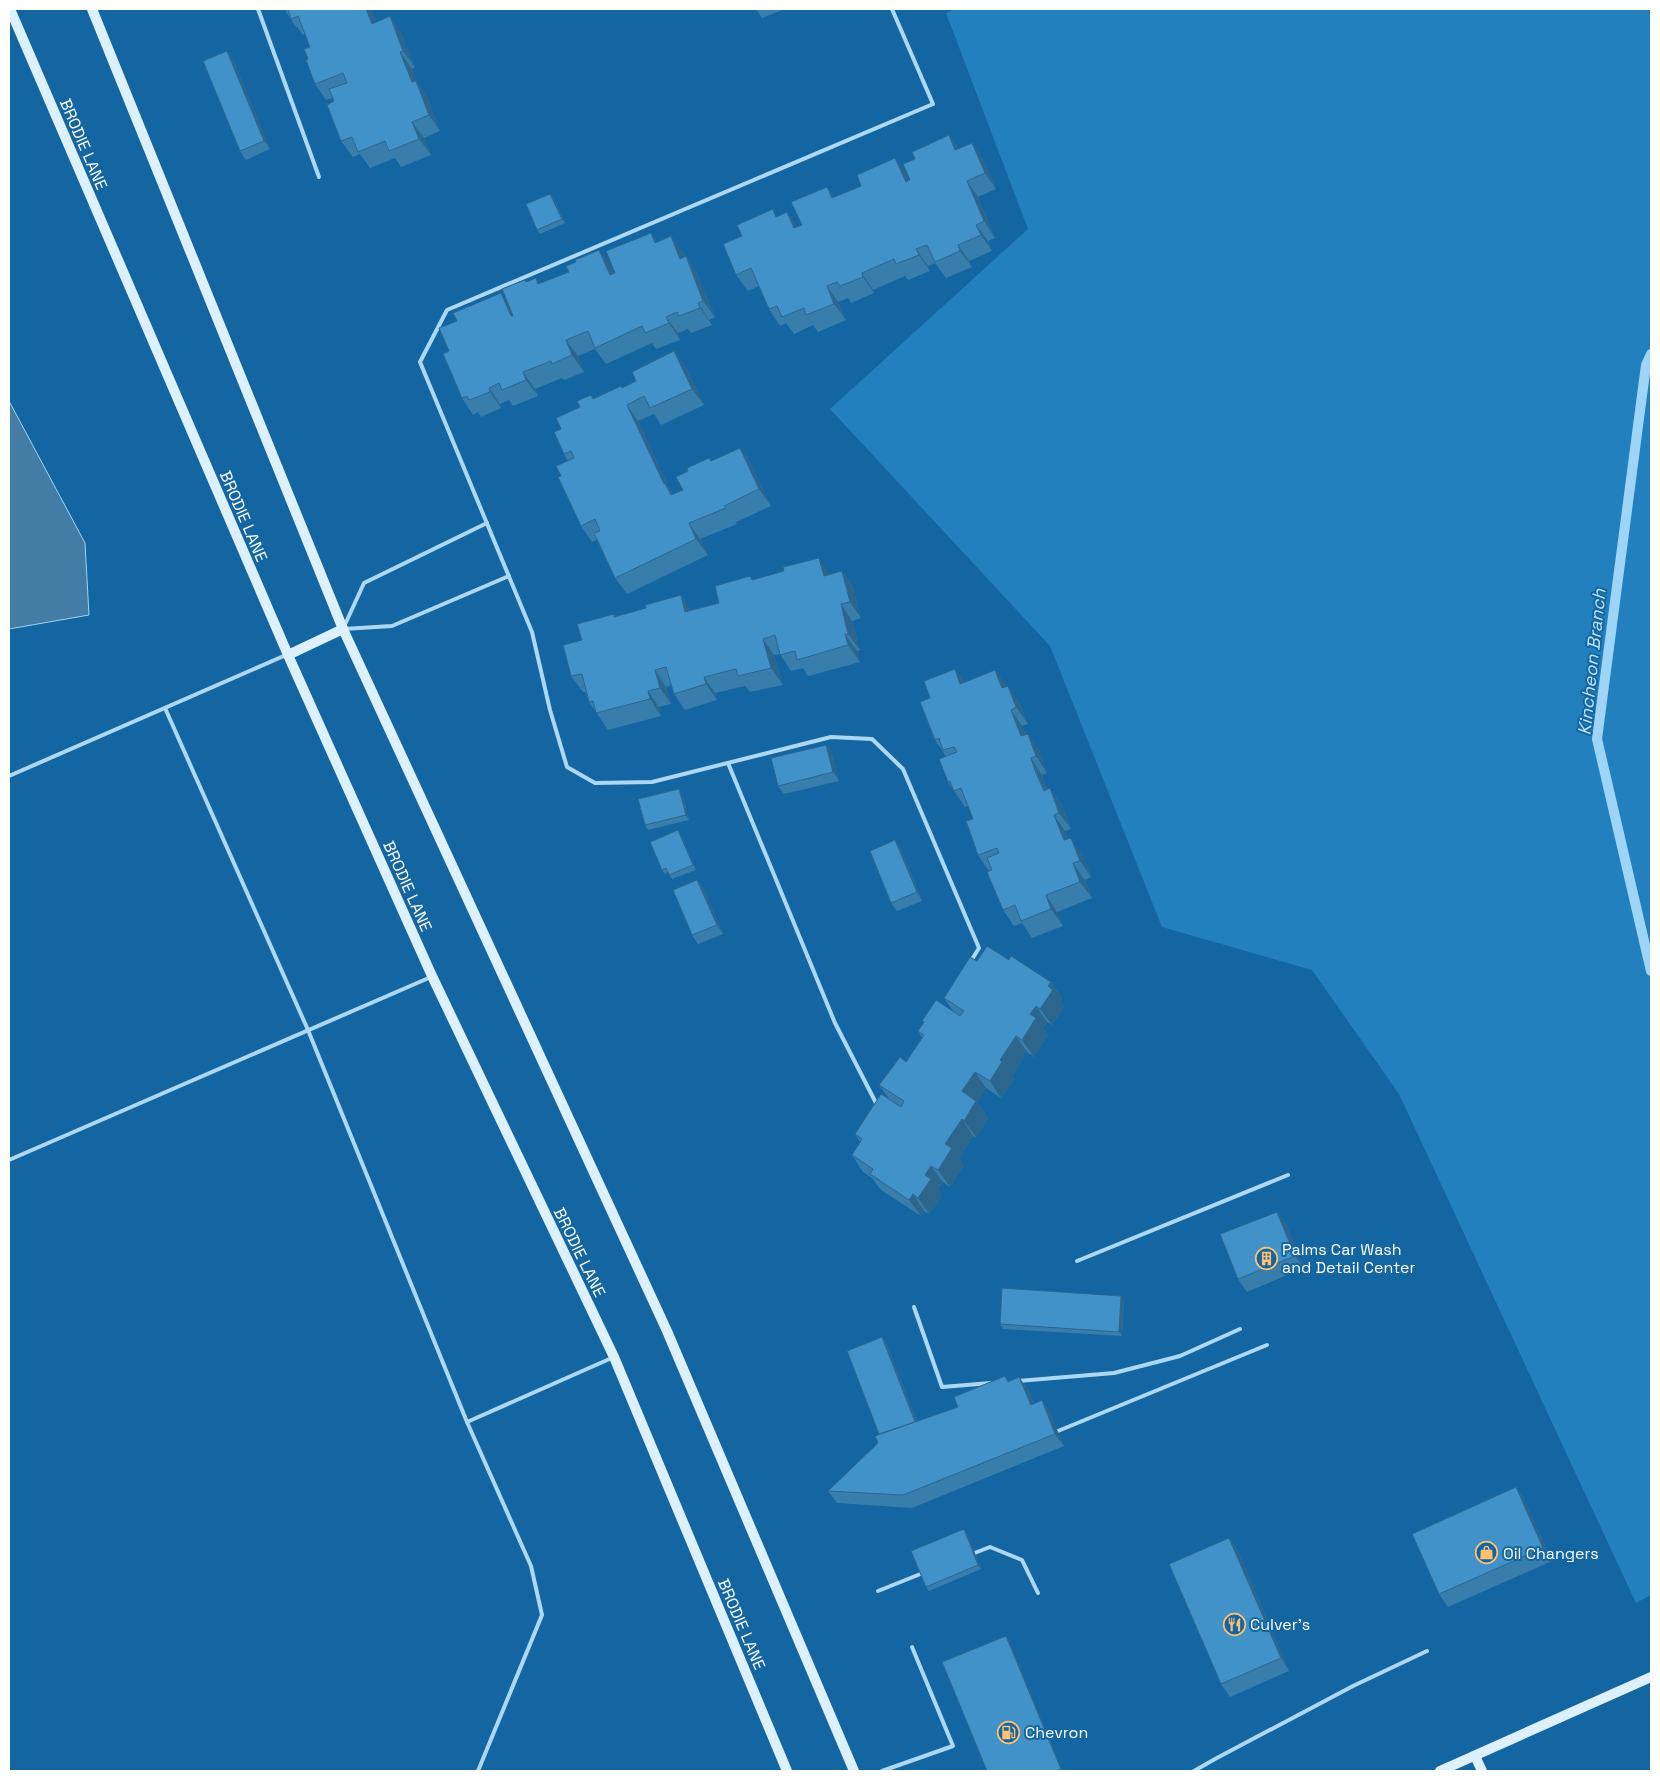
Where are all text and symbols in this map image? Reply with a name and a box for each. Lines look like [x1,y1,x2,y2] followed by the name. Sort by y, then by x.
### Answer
[55,95,112,193] street label: BRODIE LANE
[215,467,272,565] street label: BRODIE LANE
[1572,587,1611,736] water label: Kincheon Branch
[378,838,437,935] street label: BRODIE LANE
[549,1204,610,1300] street label: BRODIE LANE
[1282,1239,1416,1278] place label: Palms Car Wash and Detail Center
[1254,1246,1278,1270] building icon: Palms Car Wash and Detail Center
[1475,1541,1499,1565] shop icon: Oil Changers
[1503,1543,1599,1564] place label: Oil Changers
[713,1575,770,1673] street label: BRODIE LANE
[1222,1612,1246,1636] restaurant icon: Culver's
[1250,1614,1310,1635] place label: Culver's
[997,1720,1021,1744] fuel station icon: Chevron
[1025,1722,1088,1743] place label: Chevron

